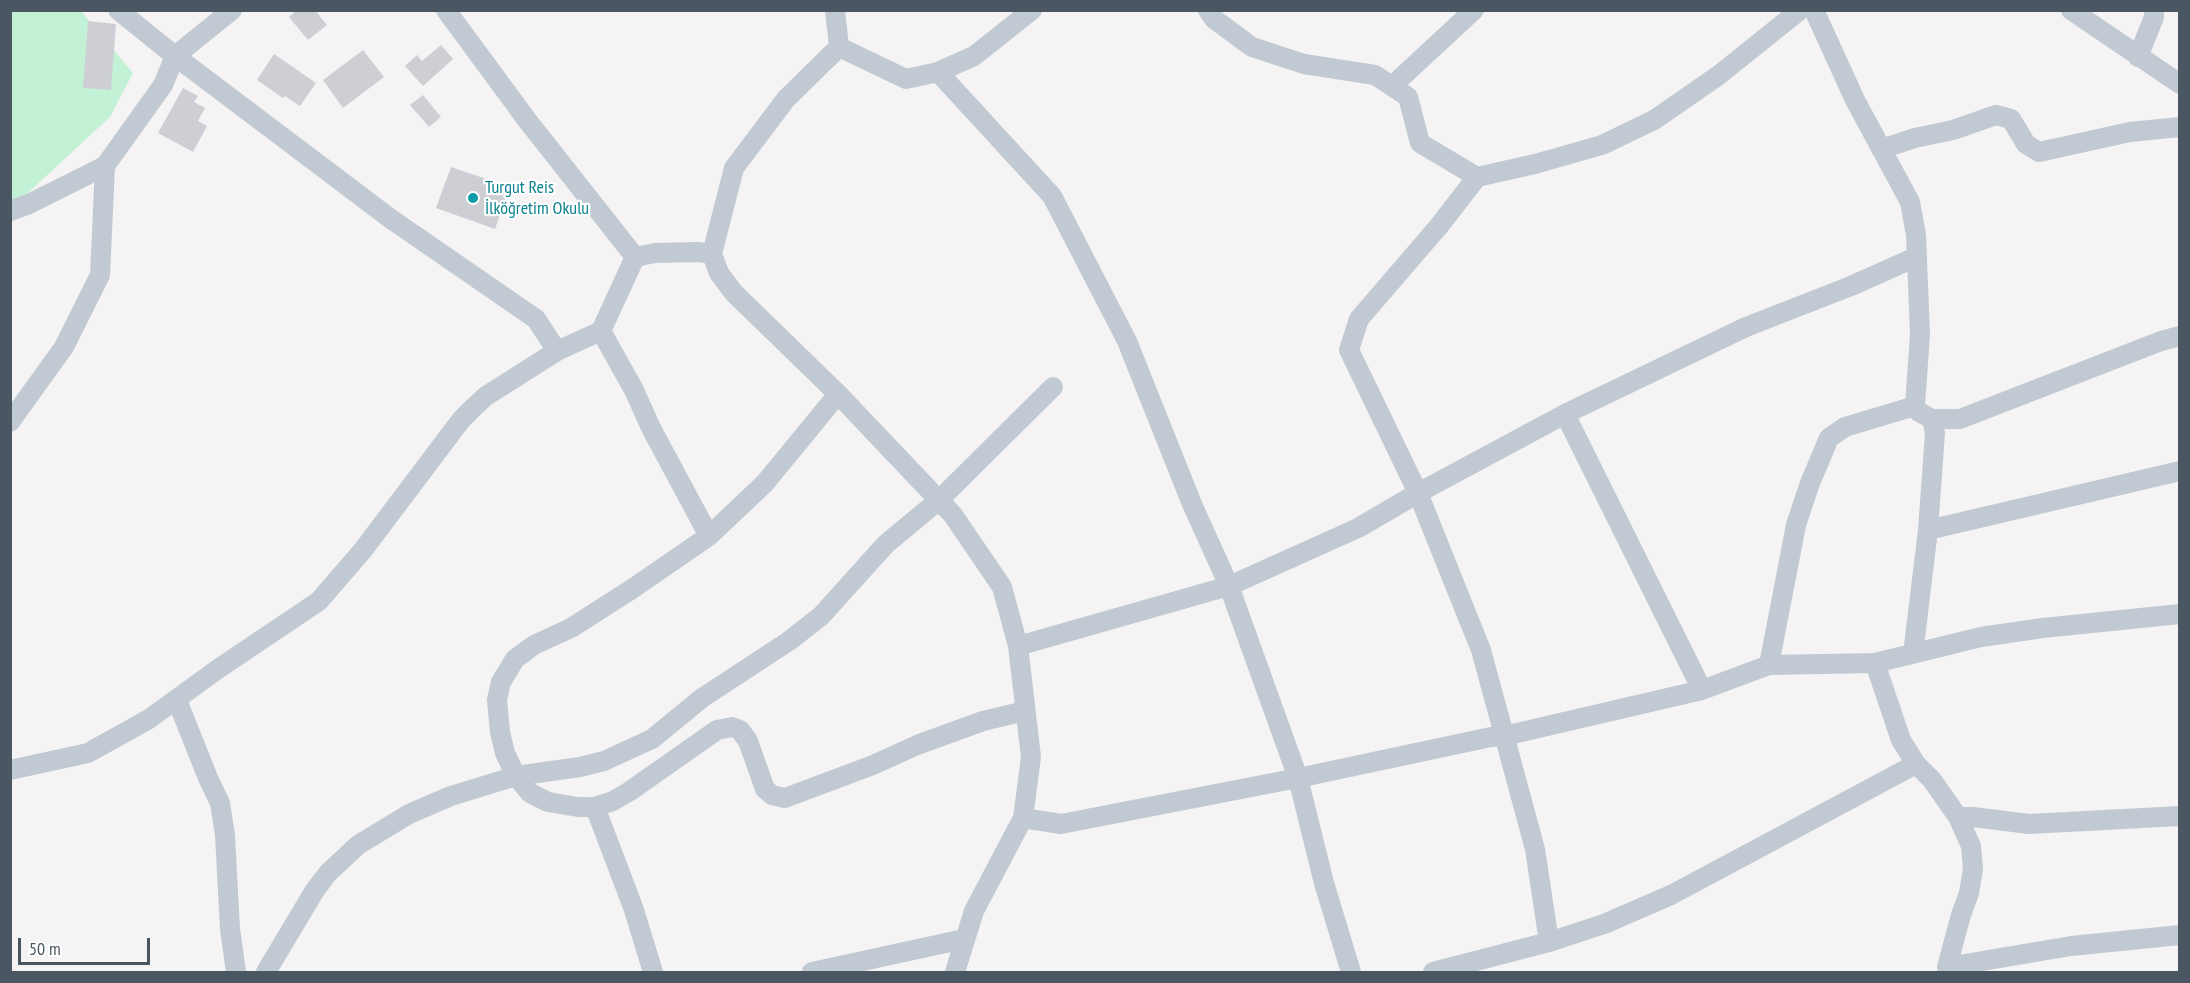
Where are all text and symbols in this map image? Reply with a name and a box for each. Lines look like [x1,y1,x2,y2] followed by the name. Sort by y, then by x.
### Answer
[485,177,589,219] place label: Turgut Reis İlköğretim Okulu
[466,191,480,205] marker: Turgut Reis İlköğretim Okulu
[21,926,153,964] scale bar
[29,937,61,960] text: 50 m

